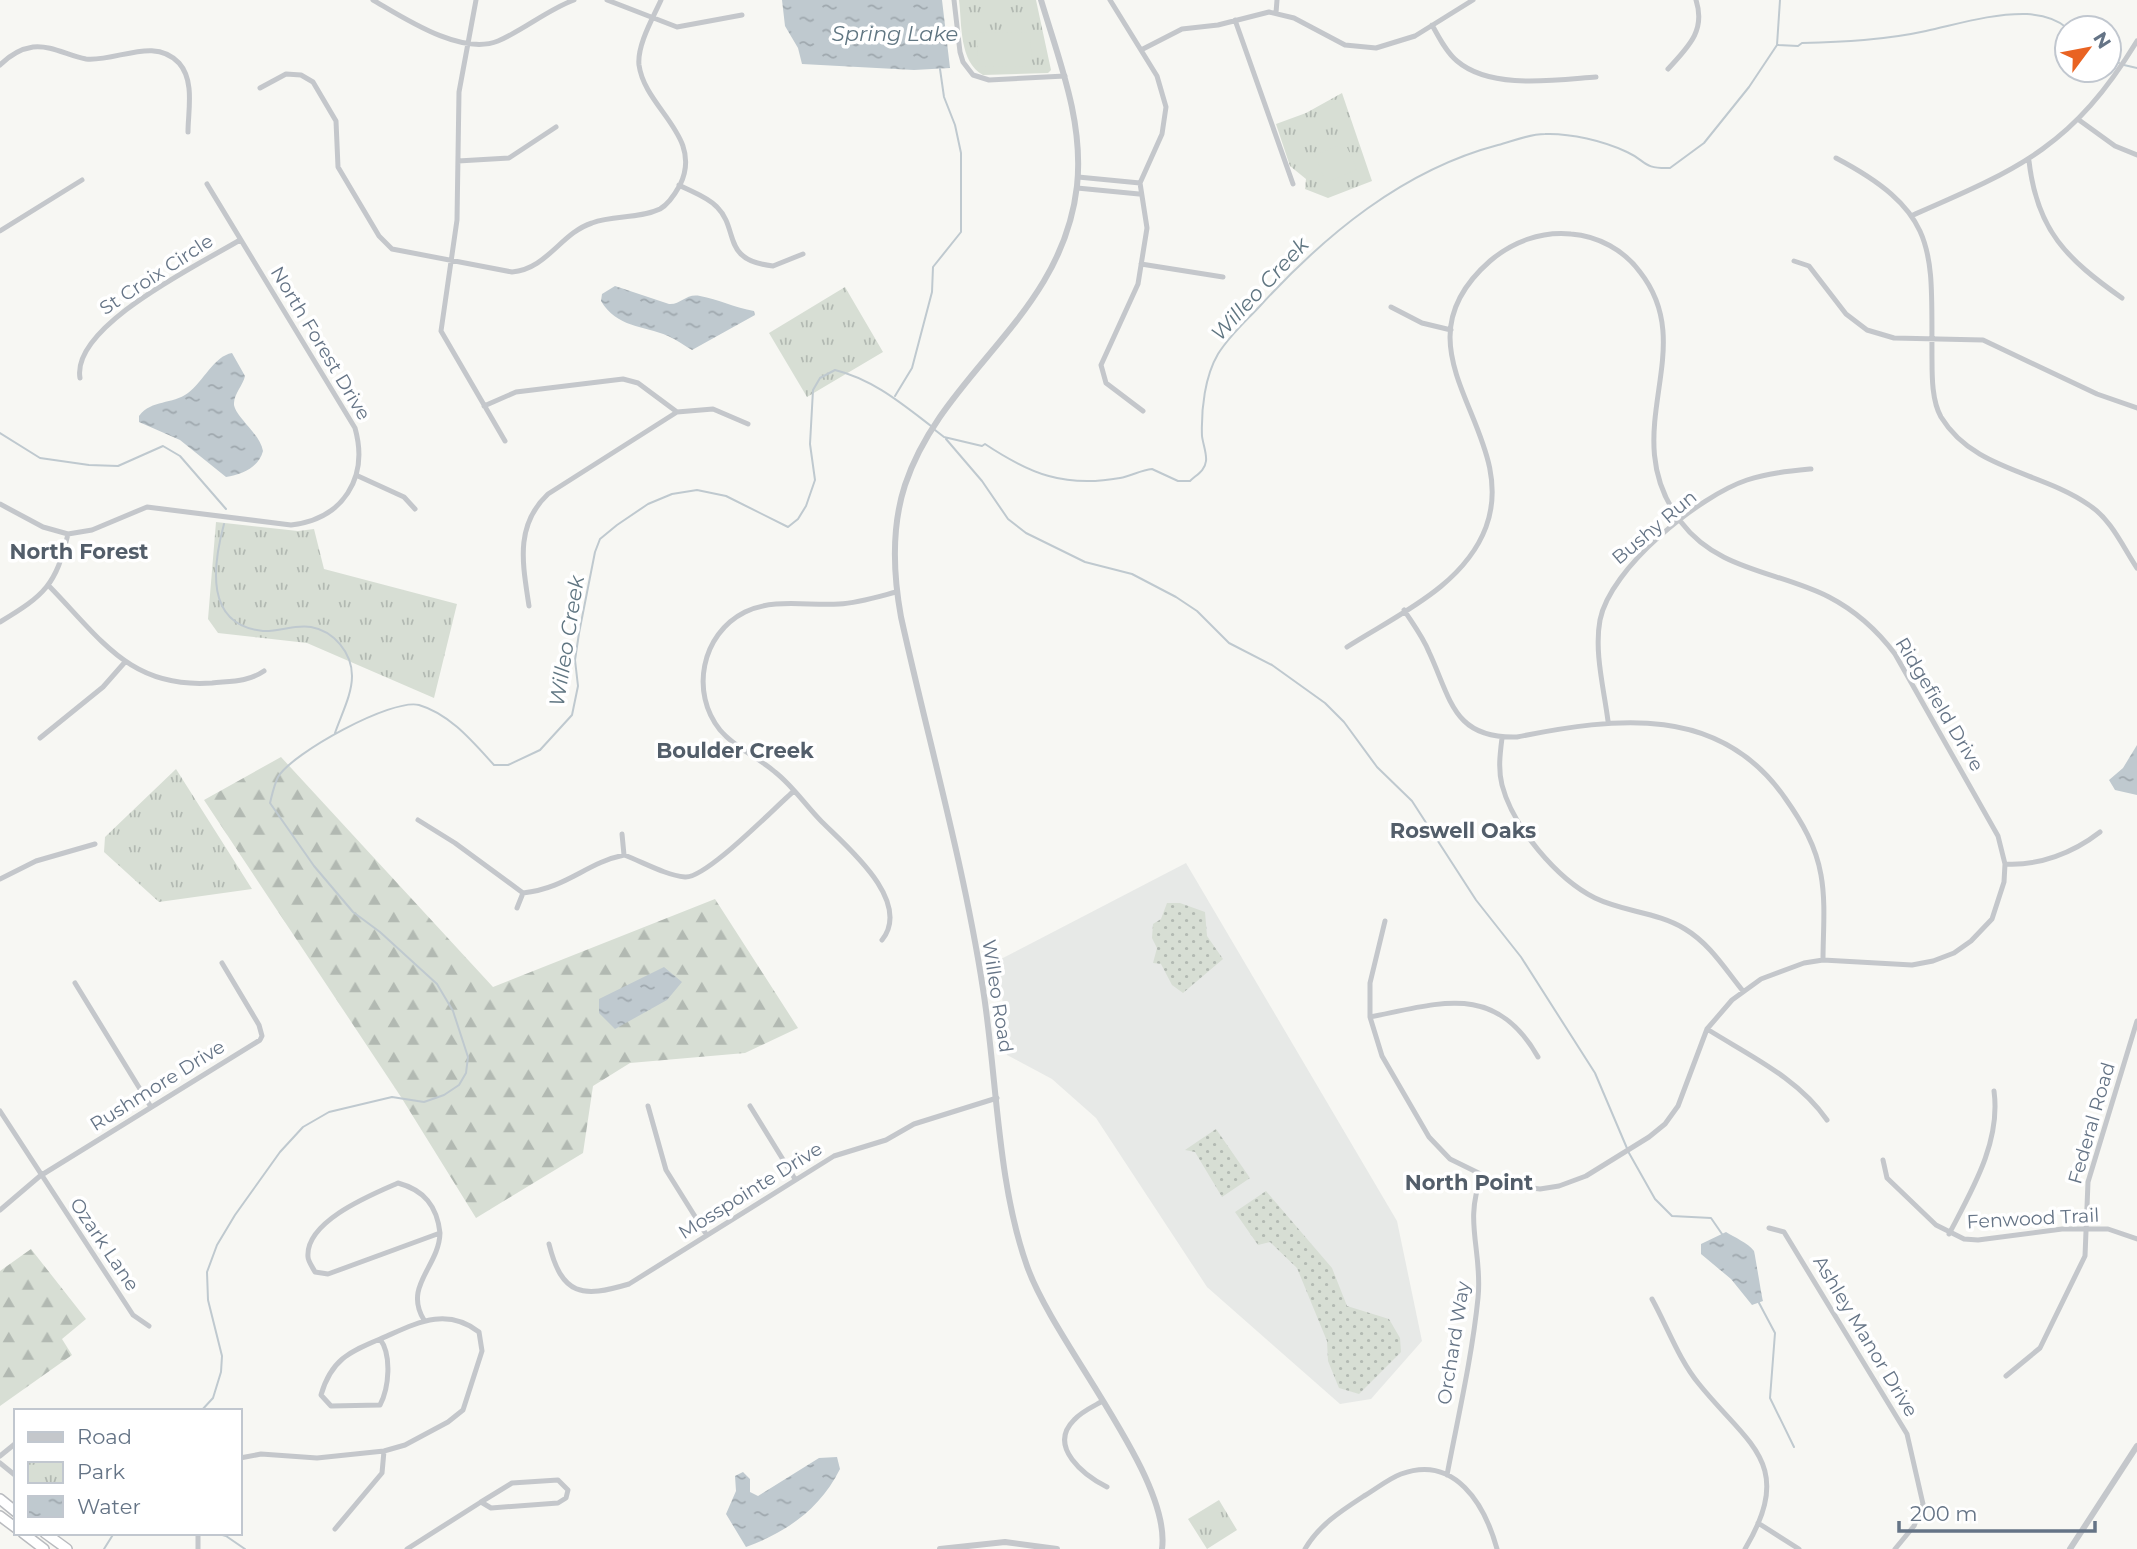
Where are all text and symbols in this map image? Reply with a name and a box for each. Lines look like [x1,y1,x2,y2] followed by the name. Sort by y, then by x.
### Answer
[2053,14,2123,84] north arrow
[832,21,958,46] water label: Spring Lake
[2088,28,2116,53] text: N
[95,229,217,320] street label: St Croix Circle
[1206,231,1315,345] water label: Willeo Creek
[266,262,375,424] street label: North Forest Drive
[1607,485,1701,569] street label: Bushy Run
[10,539,148,564] district label: North Forest
[544,572,589,708] water label: Willeo Creek
[1891,633,1989,775] street label: Ridgefield Drive
[656,738,814,763] district label: Boulder Creek
[1390,818,1536,843] district label: Roswell Oaks
[977,938,1018,1054] street label: Willeo Road
[86,1035,229,1136] street label: Rushmore Drive
[2063,1060,2120,1187] street label: Federal Road
[674,1137,826,1244] street label: Mosspointe Drive
[1405,1170,1533,1195] district label: North Point
[65,1193,144,1295] street label: Ozark Lane
[1966,1204,2100,1233] street label: Fenwood Trail
[1808,1252,1923,1421] street label: Ashley Manor Drive
[1432,1279,1475,1406] street label: Orchard Way
[14,1409,242,1535] legend
[77,1424,132,1449] text: Road
[77,1459,125,1484] text: Park
[1899,1490,2095,1534] scale bar
[77,1494,141,1519] text: Water
[1910,1501,1977,1526] text: 200 m

